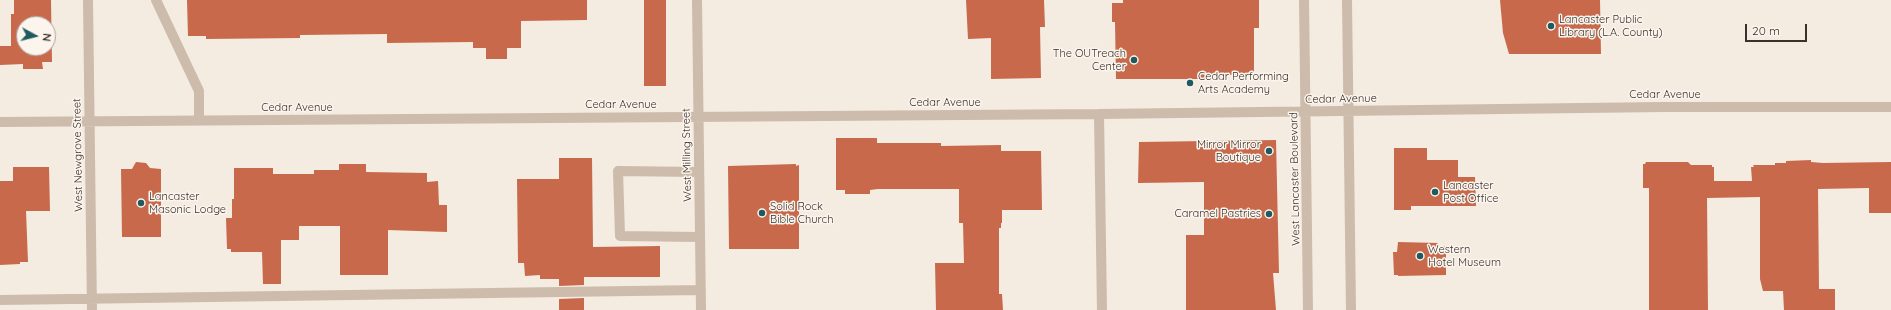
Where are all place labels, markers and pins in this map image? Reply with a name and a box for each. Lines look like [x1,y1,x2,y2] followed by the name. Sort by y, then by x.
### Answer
[1559,13,1663,39] place label: Lancaster Public Library (L.A. County)
[1546,21,1556,31] marker: Lancaster Public Library (L.A. County)
[1053,47,1126,73] place label: The OUTreach Center
[1129,55,1139,65] marker: The OUTreach Center
[1198,70,1289,96] place label: Cedar Performing Arts Academy
[1185,78,1195,88] marker: Cedar Performing Arts Academy
[1197,138,1261,164] place label: Mirror Mirror Boutique
[1264,146,1274,156] marker: Mirror Mirror Boutique
[1443,179,1499,205] place label: Lancaster Post Office
[1430,187,1440,197] marker: Lancaster Post Office
[149,190,226,216] place label: Lancaster Masonic Lodge
[136,198,146,208] marker: Lancaster Masonic Lodge
[770,200,833,226] place label: Solid Rock Bible Church
[1175,207,1261,221] place label: Caramel Pastries
[757,208,767,218] marker: Solid Rock Bible Church
[1264,209,1274,219] marker: Caramel Pastries
[1428,243,1501,269] place label: Western Hotel Museum
[1415,251,1425,261] marker: Western Hotel Museum

